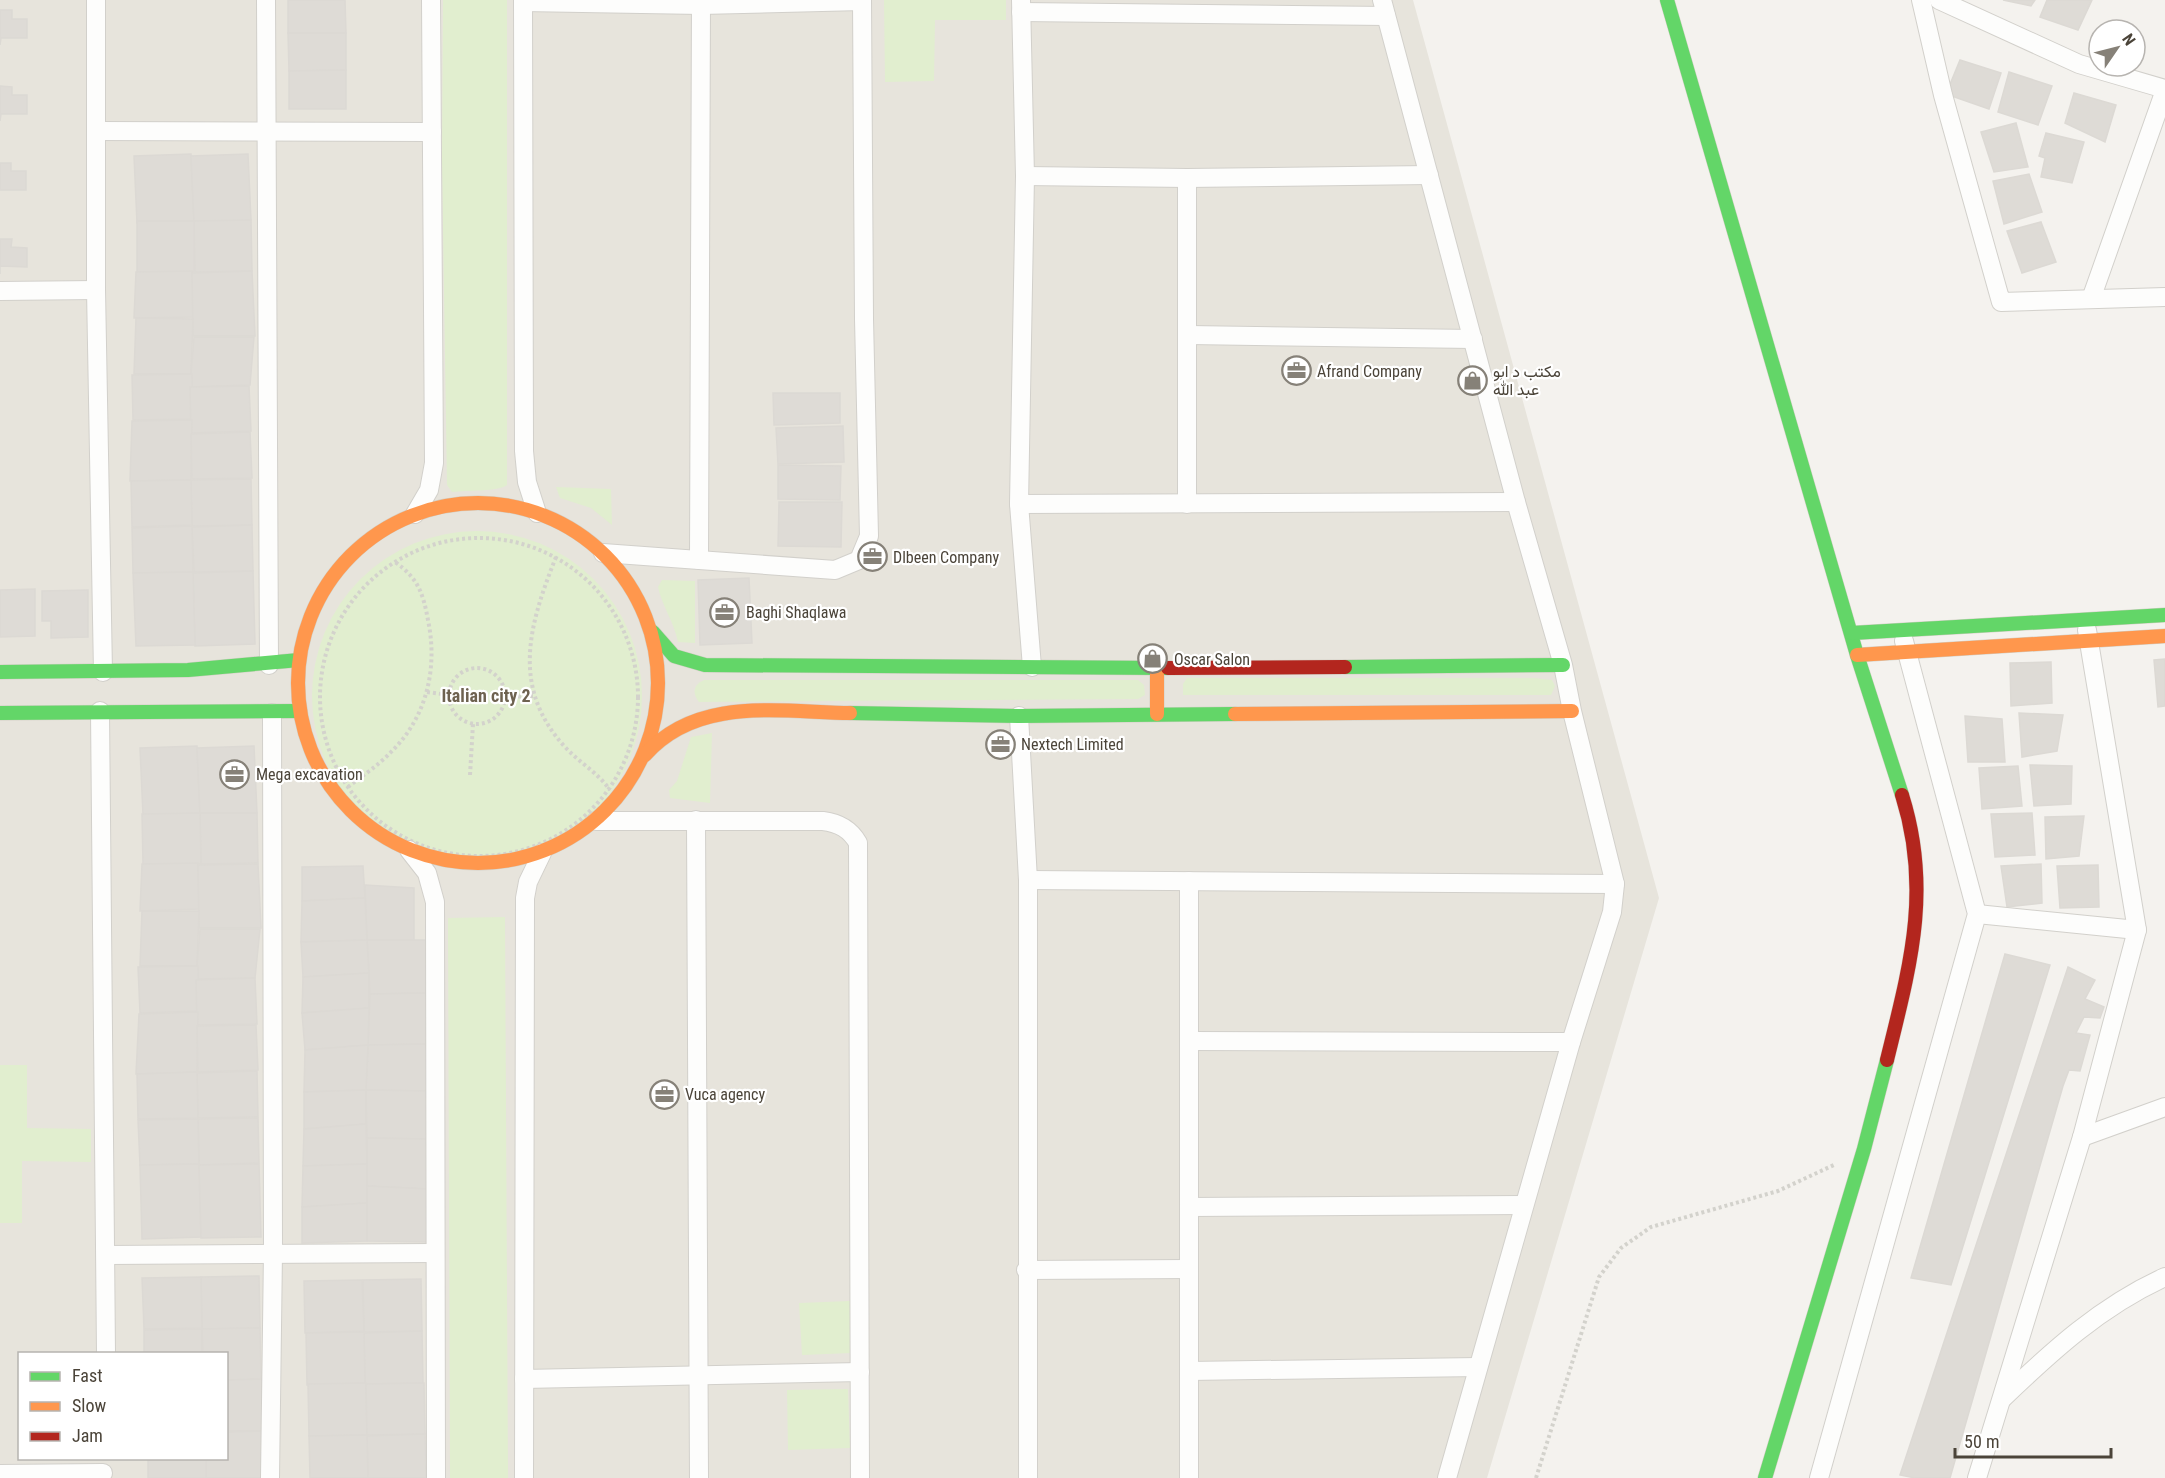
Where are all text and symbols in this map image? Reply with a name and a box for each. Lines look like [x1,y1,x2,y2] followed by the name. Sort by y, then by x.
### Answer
[2087,18,2147,78] north arrow
[2118,30,2139,49] text: N
[1280,355,1312,387] office icon: Afrand Company
[1317,362,1422,381] place label: Afrand Company
[1493,362,1561,399] place label: مكتب د ابو عبد الله
[1456,364,1488,396] shop icon: مكتب د ابو عبد الله
[856,541,888,573] office icon: Dlbeen Company
[893,548,1000,567] place label: Dlbeen Company
[709,596,741,628] office icon: Baghi Shaqlawa
[746,603,846,622] place label: Baghi Shaqlawa
[1137,643,1169,675] shop icon: Oscar Salon
[1174,650,1250,669] place label: Oscar Salon
[441,685,531,706] district label: Italian city 2
[984,728,1016,760] office icon: Nextech Limited
[1021,735,1124,754] place label: Nextech Limited
[219,758,251,790] office icon: Mega excavation
[256,765,363,784] place label: Mega excavation
[648,1078,680,1110] office icon: Vuca agency
[685,1085,765,1104] place label: Vuca agency
[18,1352,228,1460] legend
[72,1365,103,1386] text: Fast
[72,1395,107,1416] text: Slow
[1955,1421,2111,1459] scale bar
[72,1425,103,1446] text: Jam
[1964,1431,1999,1452] text: 50 m

